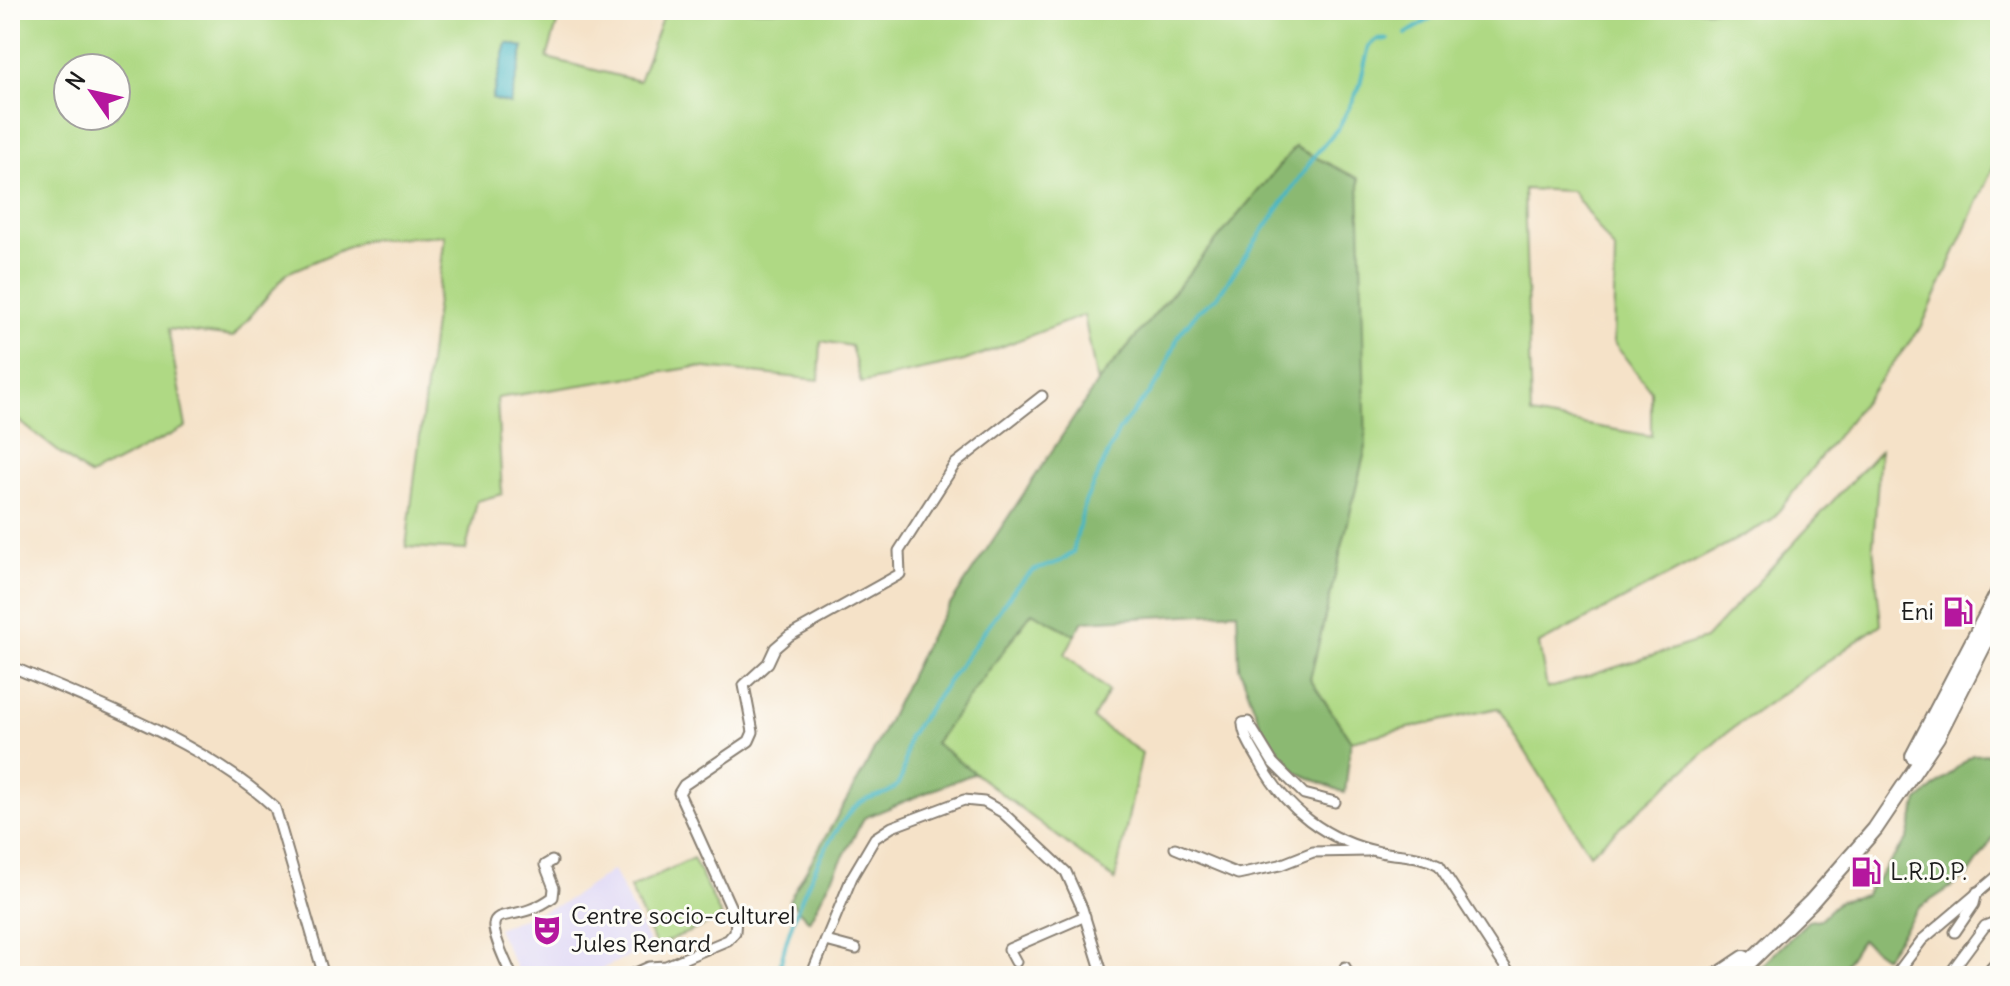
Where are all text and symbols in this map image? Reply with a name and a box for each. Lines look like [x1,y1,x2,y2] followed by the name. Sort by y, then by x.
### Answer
[52,52,132,132] north arrow
[60,67,91,95] text: N
[1941,595,1975,629] fuel station icon: Eni
[1901,596,1934,626] place label: Eni
[1849,855,1883,889] fuel station icon: L.R.D.P.
[1890,856,1967,886] place label: L.R.D.P.
[571,900,795,958] place label: Centre socio-culturel Jules Renard
[530,913,564,947] theatre icon: Centre socio-culturel Jules Renard

